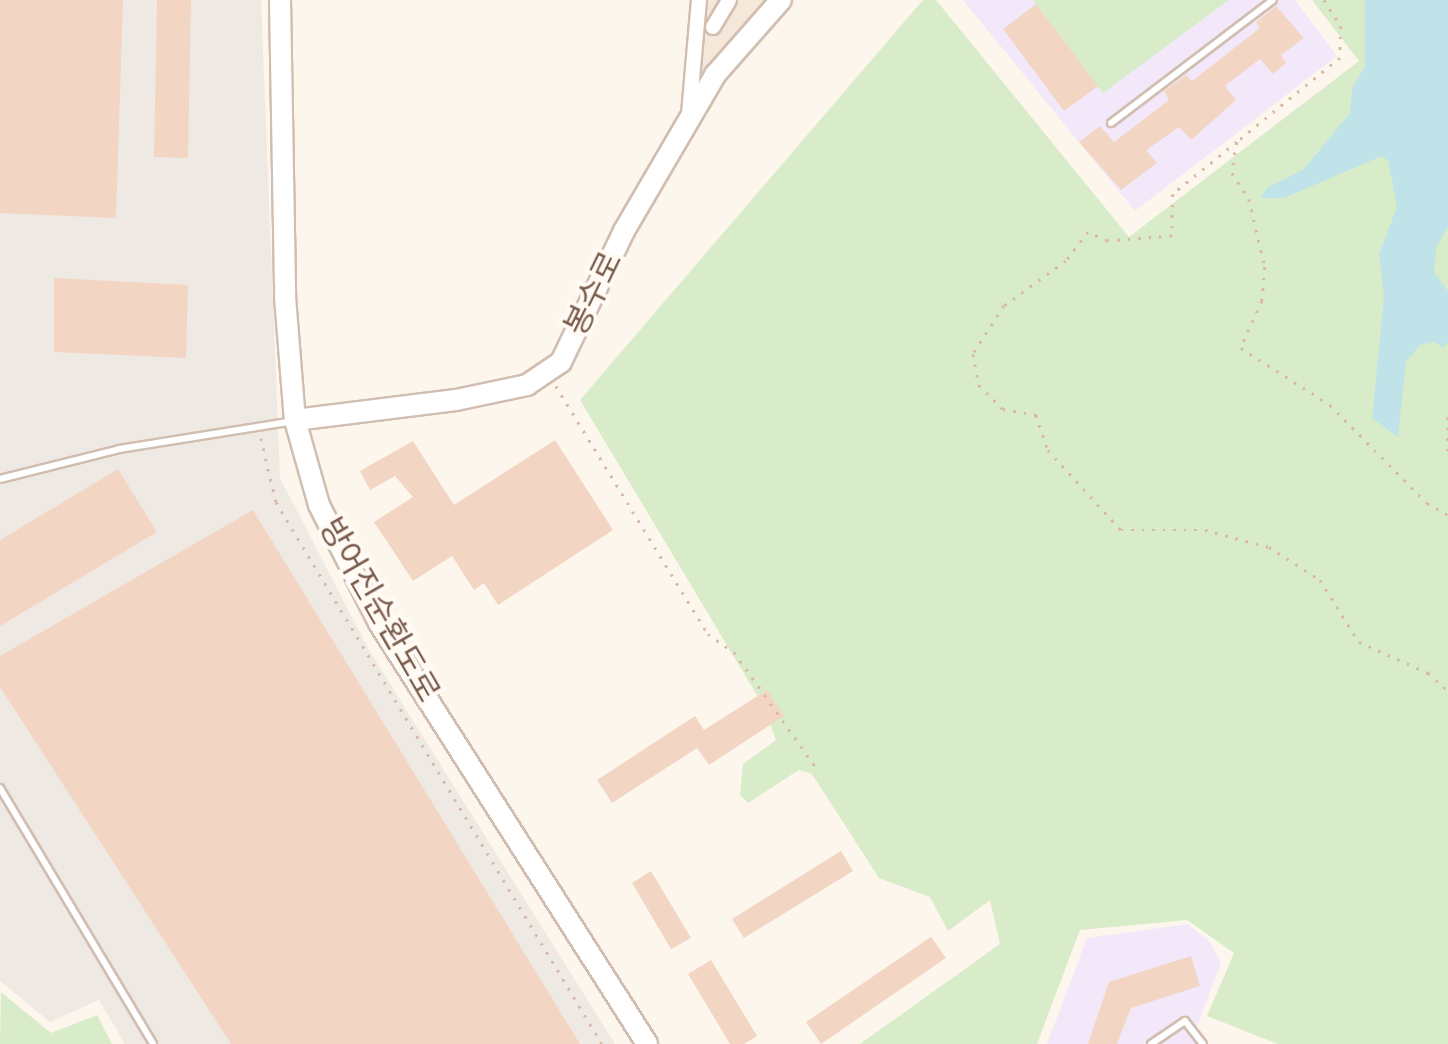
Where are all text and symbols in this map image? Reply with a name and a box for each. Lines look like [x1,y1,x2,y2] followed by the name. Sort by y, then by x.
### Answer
[557,246,631,342] street label: 봉수로
[311,511,447,709] street label: 방어진순환도로

